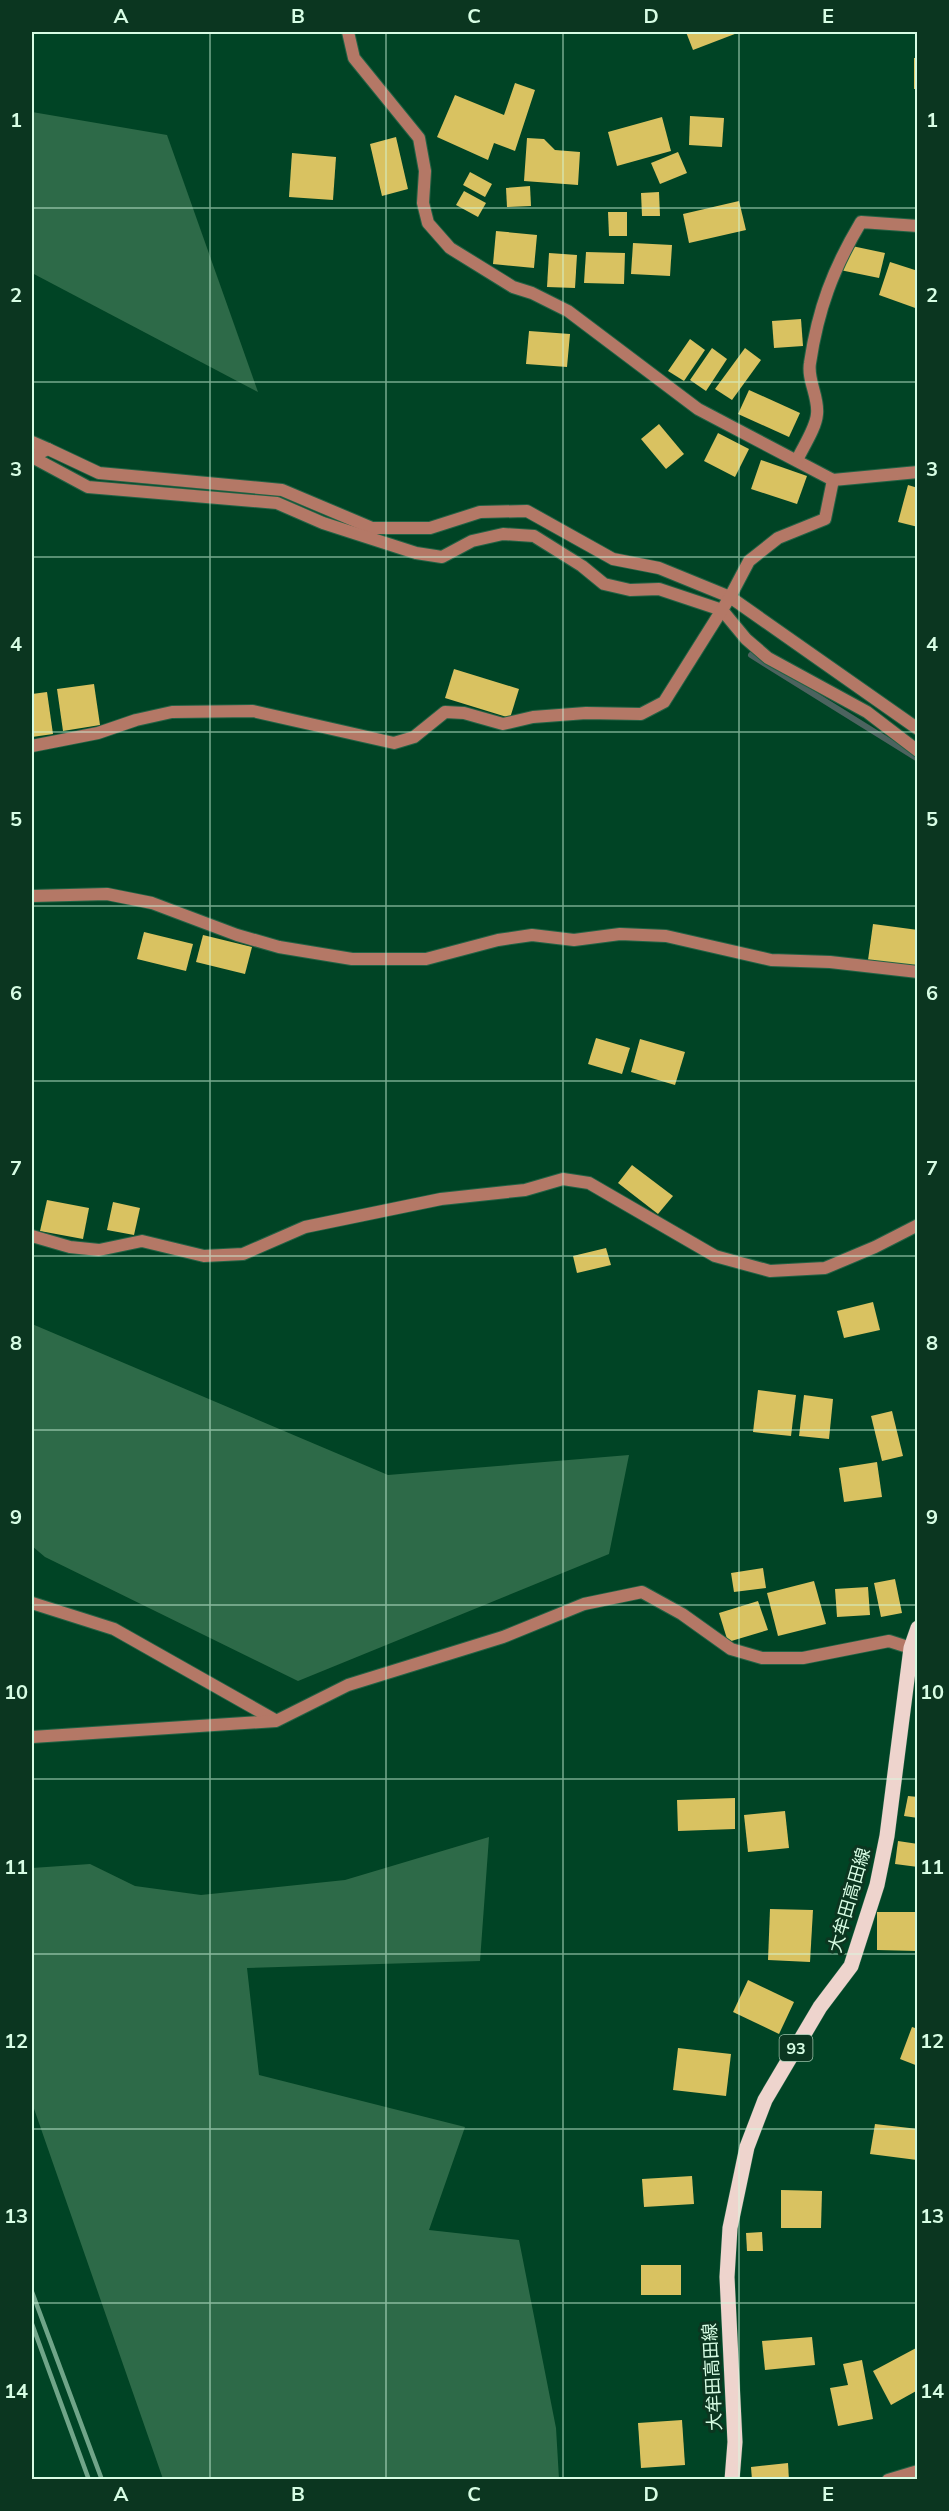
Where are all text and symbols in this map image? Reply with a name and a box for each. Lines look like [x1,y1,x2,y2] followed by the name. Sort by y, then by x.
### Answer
[114,3,129,28] text: A
[291,3,305,28] text: B
[467,3,481,28] text: C
[643,3,659,28] text: D
[822,3,834,28] text: E
[10,107,22,132] text: 1
[926,107,938,132] text: 1
[10,282,22,307] text: 2
[926,282,938,307] text: 2
[10,456,22,481] text: 3
[926,456,938,481] text: 3
[10,631,22,656] text: 4
[926,631,938,656] text: 4
[10,806,22,831] text: 5
[926,806,938,831] text: 5
[10,980,22,1005] text: 6
[926,980,938,1005] text: 6
[10,1155,22,1180] text: 7
[926,1155,938,1180] text: 7
[10,1330,22,1355] text: 8
[926,1330,938,1355] text: 8
[10,1504,22,1529] text: 9
[926,1504,938,1529] text: 9
[4,1679,28,1704] text: 10
[920,1679,944,1704] text: 10
[823,1845,875,1955] street label: 大牟田高田線
[4,1854,28,1879] text: 11
[920,1854,944,1879] text: 11
[4,2028,28,2053] text: 12
[920,2028,944,2053] text: 12
[780,2035,812,2061] road number: 93
[4,2203,28,2228] text: 13
[920,2203,944,2228] text: 13
[698,2322,726,2432] street label: 大牟田高田線
[4,2378,28,2403] text: 14
[920,2378,944,2403] text: 14
[114,2481,129,2506] text: A
[291,2481,305,2506] text: B
[467,2481,481,2506] text: C
[643,2481,659,2506] text: D
[822,2481,834,2506] text: E

